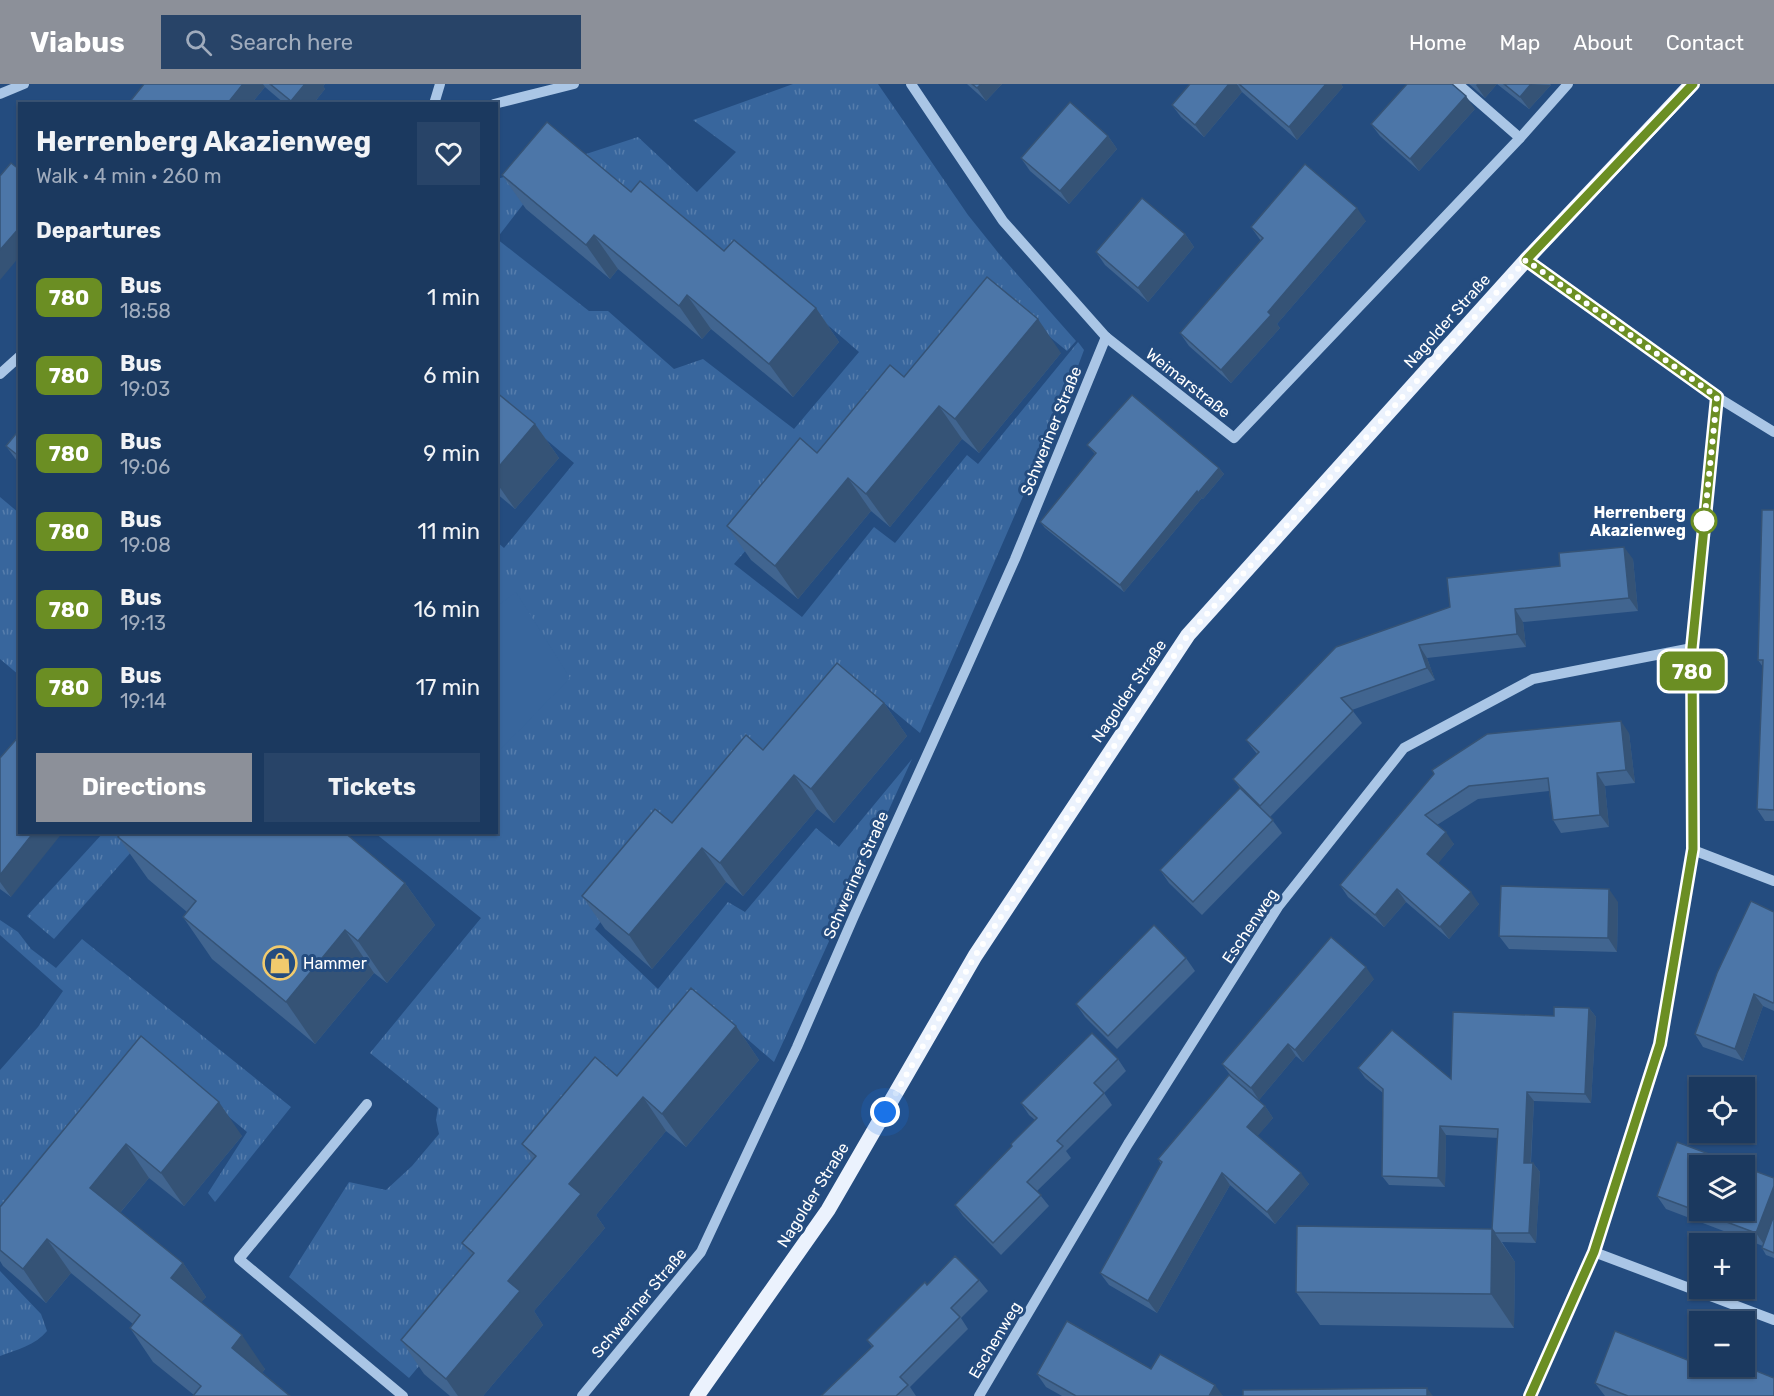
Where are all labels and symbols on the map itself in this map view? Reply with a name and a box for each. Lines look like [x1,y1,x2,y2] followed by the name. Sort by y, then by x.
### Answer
[1400,270,1494,372] street label: Nagolder Straße
[1142,344,1234,422] street label: Weimarstraße
[1016,364,1086,498] street label: Schweriner Straße
[1590,503,1686,540] place label: Herrenberg Akazienweg
[1691,508,1717,534] marker: Herrenberg Akazienweg
[1088,636,1170,746] street label: Nagolder Straße
[1658,652,1726,690] line badge: 780
[819,808,893,942] street label: Schweriner Straße
[1218,885,1282,967] street label: Eschenweg
[262,945,298,981] shop icon: Hammer
[303,954,367,973] place label: Hammer
[870,1097,900,1127] your location
[773,1139,853,1251] street label: Nagolder Straße
[587,1244,691,1362] street label: Schweriner Straße
[965,1298,1025,1382] street label: Eschenweg

